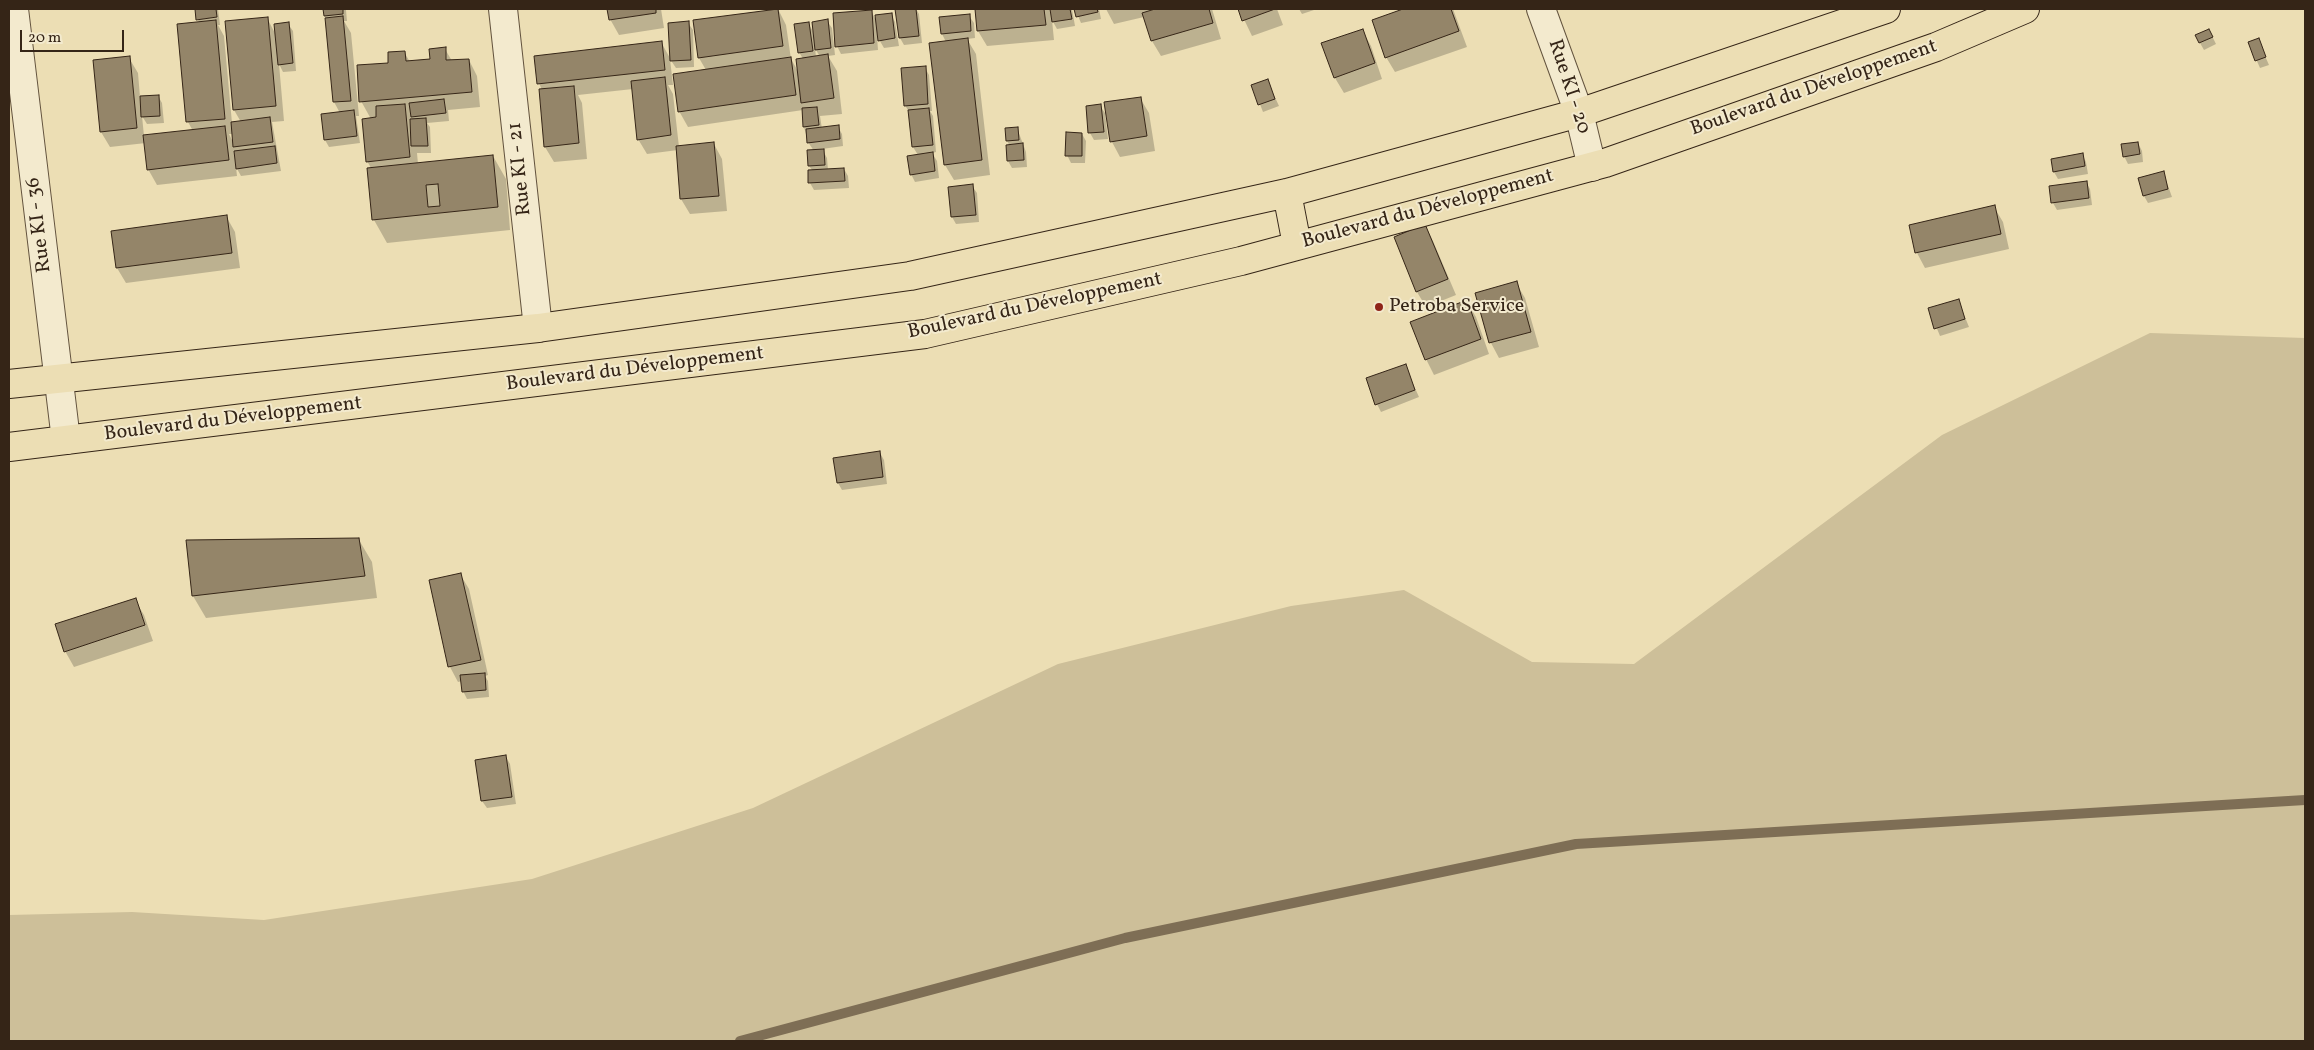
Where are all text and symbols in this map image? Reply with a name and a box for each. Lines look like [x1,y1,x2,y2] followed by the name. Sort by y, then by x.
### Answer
[22,20,126,52] scale bar
[28,28,61,49] text: 20 m
[1688,35,1940,143] street label: Boulevard du Développement
[1541,37,1595,137] street label: Rue KI - 20
[504,121,538,217] street label: Rue KI - 21
[1300,165,1556,255] street label: Boulevard du Développement
[22,176,58,274] street label: Rue KI - 36
[906,268,1164,346] street label: Boulevard du Développement
[1389,295,1524,319] place label: Petroba Service
[1373,301,1385,313] marker: Petroba Service
[505,342,765,398] street label: Boulevard du Développement
[103,392,363,448] street label: Boulevard du Développement

